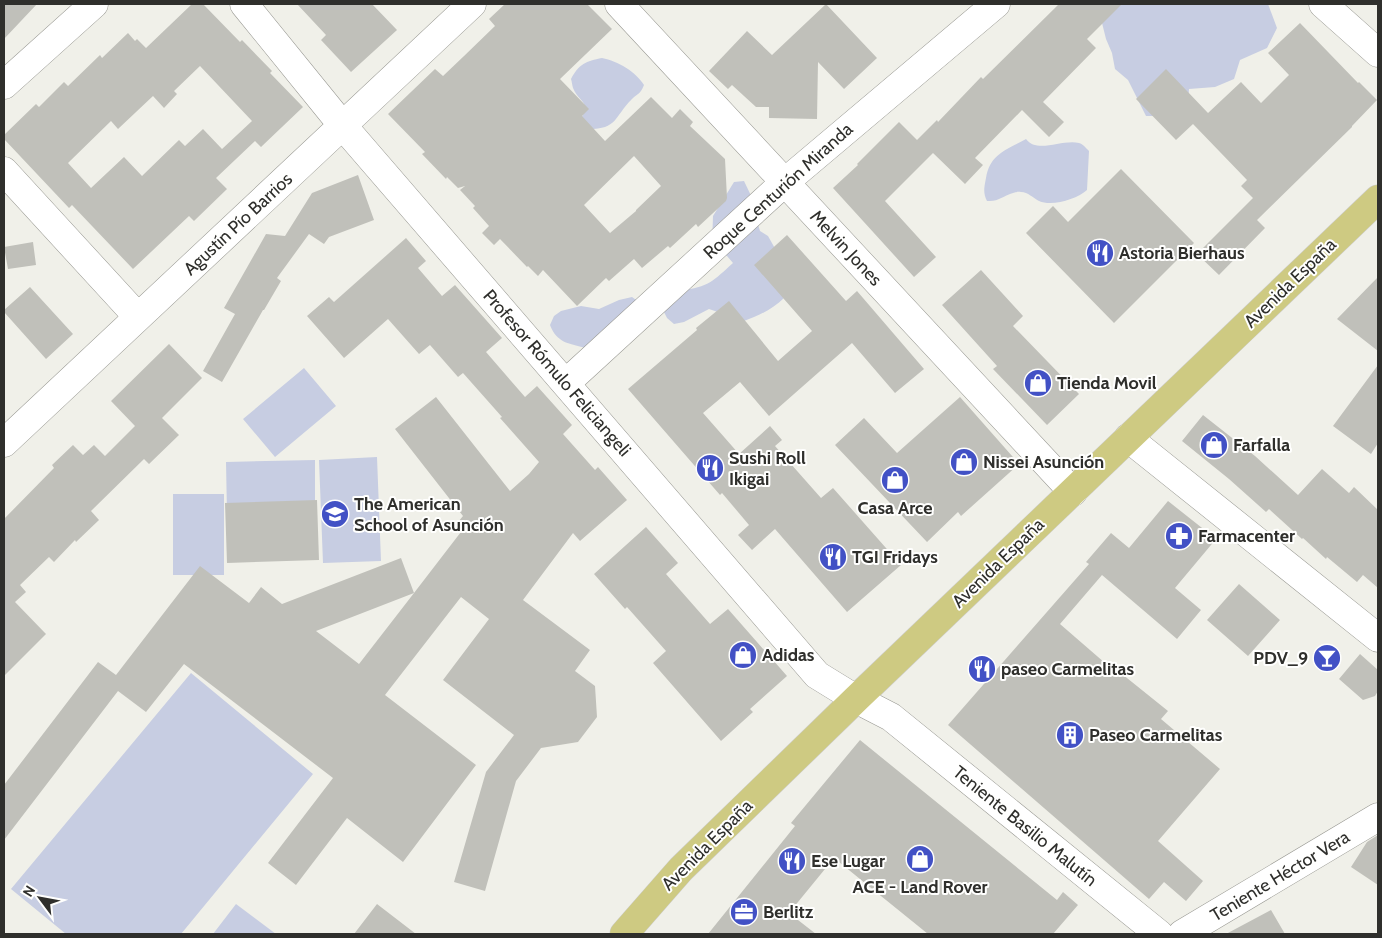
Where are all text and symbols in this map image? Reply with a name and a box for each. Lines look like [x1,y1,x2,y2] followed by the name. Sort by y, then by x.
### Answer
[699,118,857,264] street label: Roque Centurión Miranda
[179,168,297,280] street label: Agustín Pío Barrios
[805,206,887,290] street label: Melvin Jones
[1239,233,1341,332] street label: Avenida España
[1085,238,1115,268] restaurant icon: Astoria Bierhaus
[1119,242,1245,264] place label: Astoria Bierhaus
[478,285,636,461] street label: Profesor Rómulo Feliciangeli
[1023,368,1053,398] shop icon: Tienda Movil
[1057,372,1157,394] place label: Tienda Movil
[1199,430,1229,460] shop icon: Farfalla
[1233,434,1290,456] place label: Farfalla
[729,447,806,490] place label: Sushi Roll Ikigai
[949,447,979,477] shop icon: Nissei Asunción
[983,451,1104,473] place label: Nissei Asunción
[695,453,725,483] restaurant icon: Sushi Roll Ikigai
[880,465,910,495] shop icon: Casa Arce
[354,493,504,536] place label: The American School of Asunción
[858,497,932,519] place label: Casa Arce
[320,499,350,529] school or university icon: The American School of Asunción
[947,513,1049,612] street label: Avenida España
[1164,521,1194,551] pharmacy icon: Farmacenter
[1198,525,1295,547] place label: Farmacenter
[818,542,848,572] restaurant icon: TGI Fridays
[852,546,938,568] place label: TGI Fridays
[728,640,758,670] shop icon: Adidas
[1312,643,1342,673] bar icon: PDV_9
[762,644,815,666] place label: Adidas
[1253,647,1308,669] place label: PDV_9
[967,654,997,684] restaurant icon: paseo Carmelitas
[1001,658,1134,680] place label: paseo Carmelitas
[1055,720,1085,750] building icon: Paseo Carmelitas
[1089,724,1223,746] place label: Paseo Carmelitas
[948,761,1102,891] street label: Teniente Basilio Malutín
[657,795,757,895] street label: Avenida España
[1206,826,1354,926] street label: Teniente Héctor Vera
[905,844,935,874] shop icon: ACE - Land Rover
[777,846,807,876] restaurant icon: Ese Lugar
[811,850,885,872] place label: Ese Lugar
[15,873,65,923] north arrow
[852,876,988,898] place label: ACE - Land Rover
[19,882,39,900] text: N
[729,897,759,927] office icon: Berlitz
[763,901,814,923] place label: Berlitz

